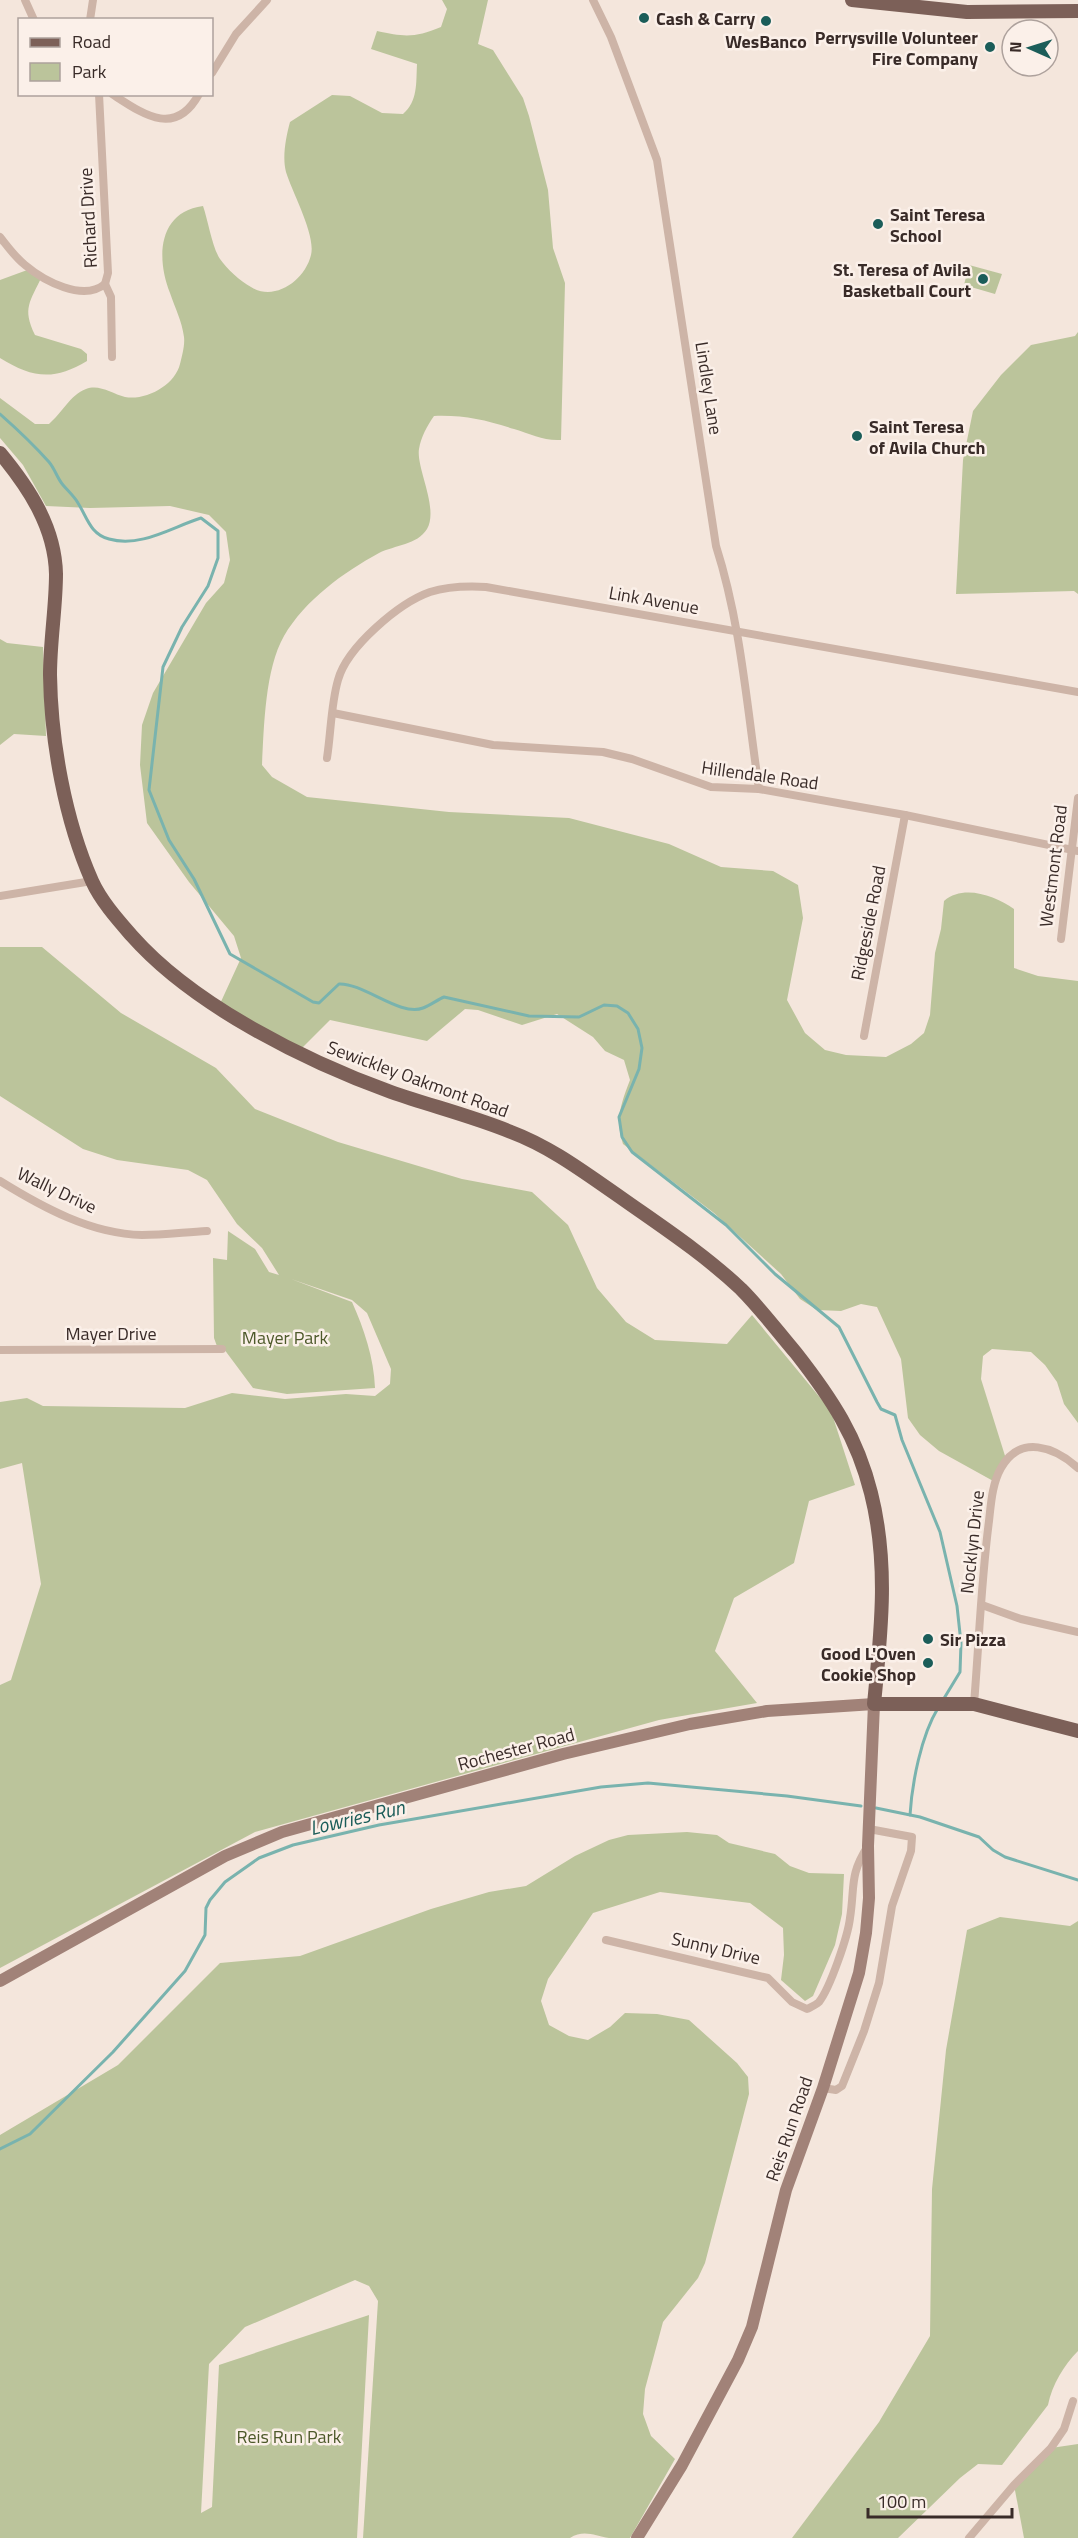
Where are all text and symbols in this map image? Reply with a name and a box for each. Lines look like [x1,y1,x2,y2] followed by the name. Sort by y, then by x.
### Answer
[656,5,755,32] place label: Cash & Carry
[637,11,651,25] marker: Cash & Carry
[759,14,773,28] marker: WesBanco
[18,18,213,96] legend
[1000,18,1060,78] north arrow
[815,24,978,72] place label: Perrysville Volunteer Fire Company
[72,28,111,55] text: Road
[725,28,807,55] place label: WesBanco
[983,40,997,54] marker: Perrysville Volunteer Fire Company
[1003,41,1027,53] text: N
[72,58,107,85] text: Park
[72,167,104,269] street label: Richard Drive
[890,201,985,249] place label: Saint Teresa School
[871,217,885,231] marker: Saint Teresa School
[833,256,971,304] place label: St. Teresa of Avila Basketball Court
[976,272,990,286] marker: St. Teresa of Avila Basketball Court
[688,340,730,436] street label: Lindley Lane
[869,413,986,461] place label: Saint Teresa of Avila Church
[850,429,864,443] marker: Saint Teresa of Avila Church
[607,579,701,621] street label: Link Avenue
[700,753,820,797] street label: Hillendale Road
[1032,803,1074,929] street label: Westmont Road
[844,863,892,983] street label: Ridgeside Road
[323,1034,513,1124] street label: Sewickley Oakmont Road
[13,1160,101,1220] street label: Wally Drive
[65,1320,157,1347] street label: Mayer Drive
[242,1324,329,1351] park label: Mayer Park
[953,1489,991,1595] street label: Nocklyn Drive
[940,1626,1006,1653] place label: Sir Pizza
[921,1632,935,1646] marker: Sir Pizza
[821,1640,916,1688] place label: Good L'Oven Cookie Shop
[921,1656,935,1670] marker: Good L'Oven Cookie Shop
[455,1720,577,1778] street label: Rochester Road
[306,1791,409,1843] water label: Lowries Run
[669,1925,763,1971] street label: Sunny Drive
[758,2073,820,2185] street label: Reis Run Road
[237,2423,342,2450] park label: Reis Run Park
[868,2481,1012,2519] scale bar
[877,2488,926,2515] text: 100 m

